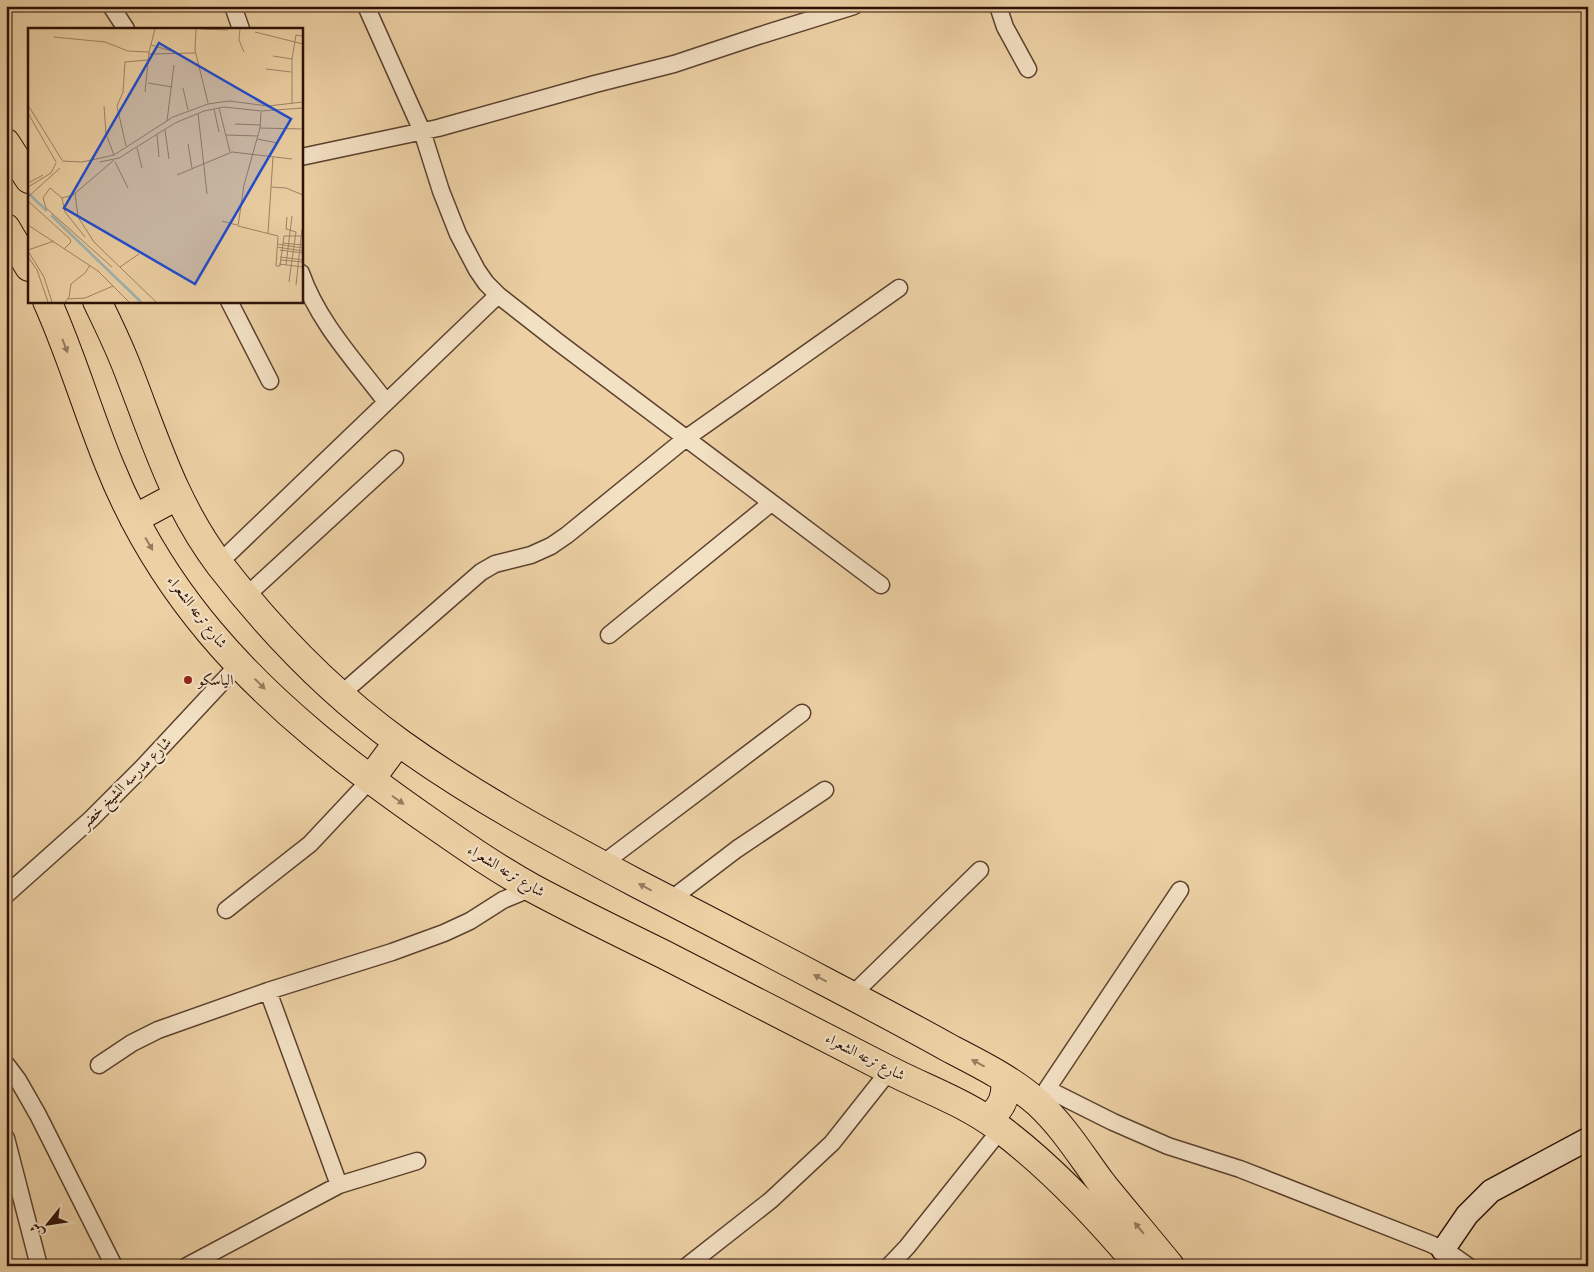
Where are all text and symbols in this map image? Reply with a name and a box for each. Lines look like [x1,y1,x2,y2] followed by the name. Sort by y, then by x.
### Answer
[28,28,302,302] inset map
[62,339,70,353] one-way arrow
[144,537,153,551] one-way arrow
[160,572,231,654] street label: شارع ترعه الشعراء
[196,671,234,690] place label: الياسكو
[182,674,194,686] marker: الياسكو
[254,678,266,690] one-way arrow
[75,733,179,837] street label: شارع مدرسه الشيخ خضر
[391,795,405,805] one-way arrow
[462,840,548,904] street label: شارع ترعه الشعراء
[637,883,652,891] one-way arrow
[813,974,827,983] one-way arrow
[820,1029,908,1088] street label: شارع ترعه الشعراء
[971,1059,986,1067] one-way arrow
[22,1200,72,1250] north arrow
[26,1219,49,1241] text: ش
[1133,1222,1144,1235] one-way arrow

